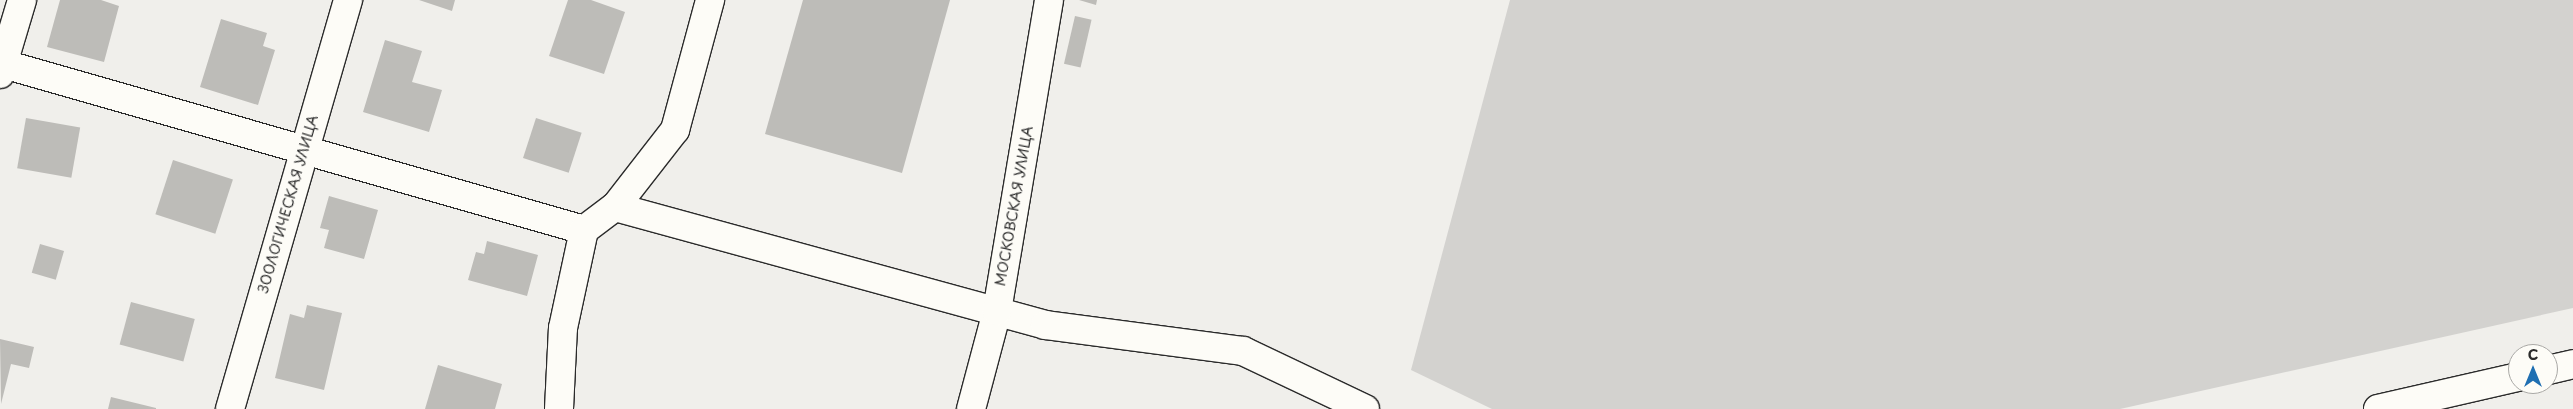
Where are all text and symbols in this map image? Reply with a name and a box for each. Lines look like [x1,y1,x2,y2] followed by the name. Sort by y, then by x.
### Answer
[255,113,321,295] street label: ЗООЛОГИЧЕСКАЯ УЛИЦА
[992,125,1036,287] street label: МОСКОВСКАЯ УЛИЦА
[2508,344,2558,394] north arrow
[2528,344,2538,365] text: С

